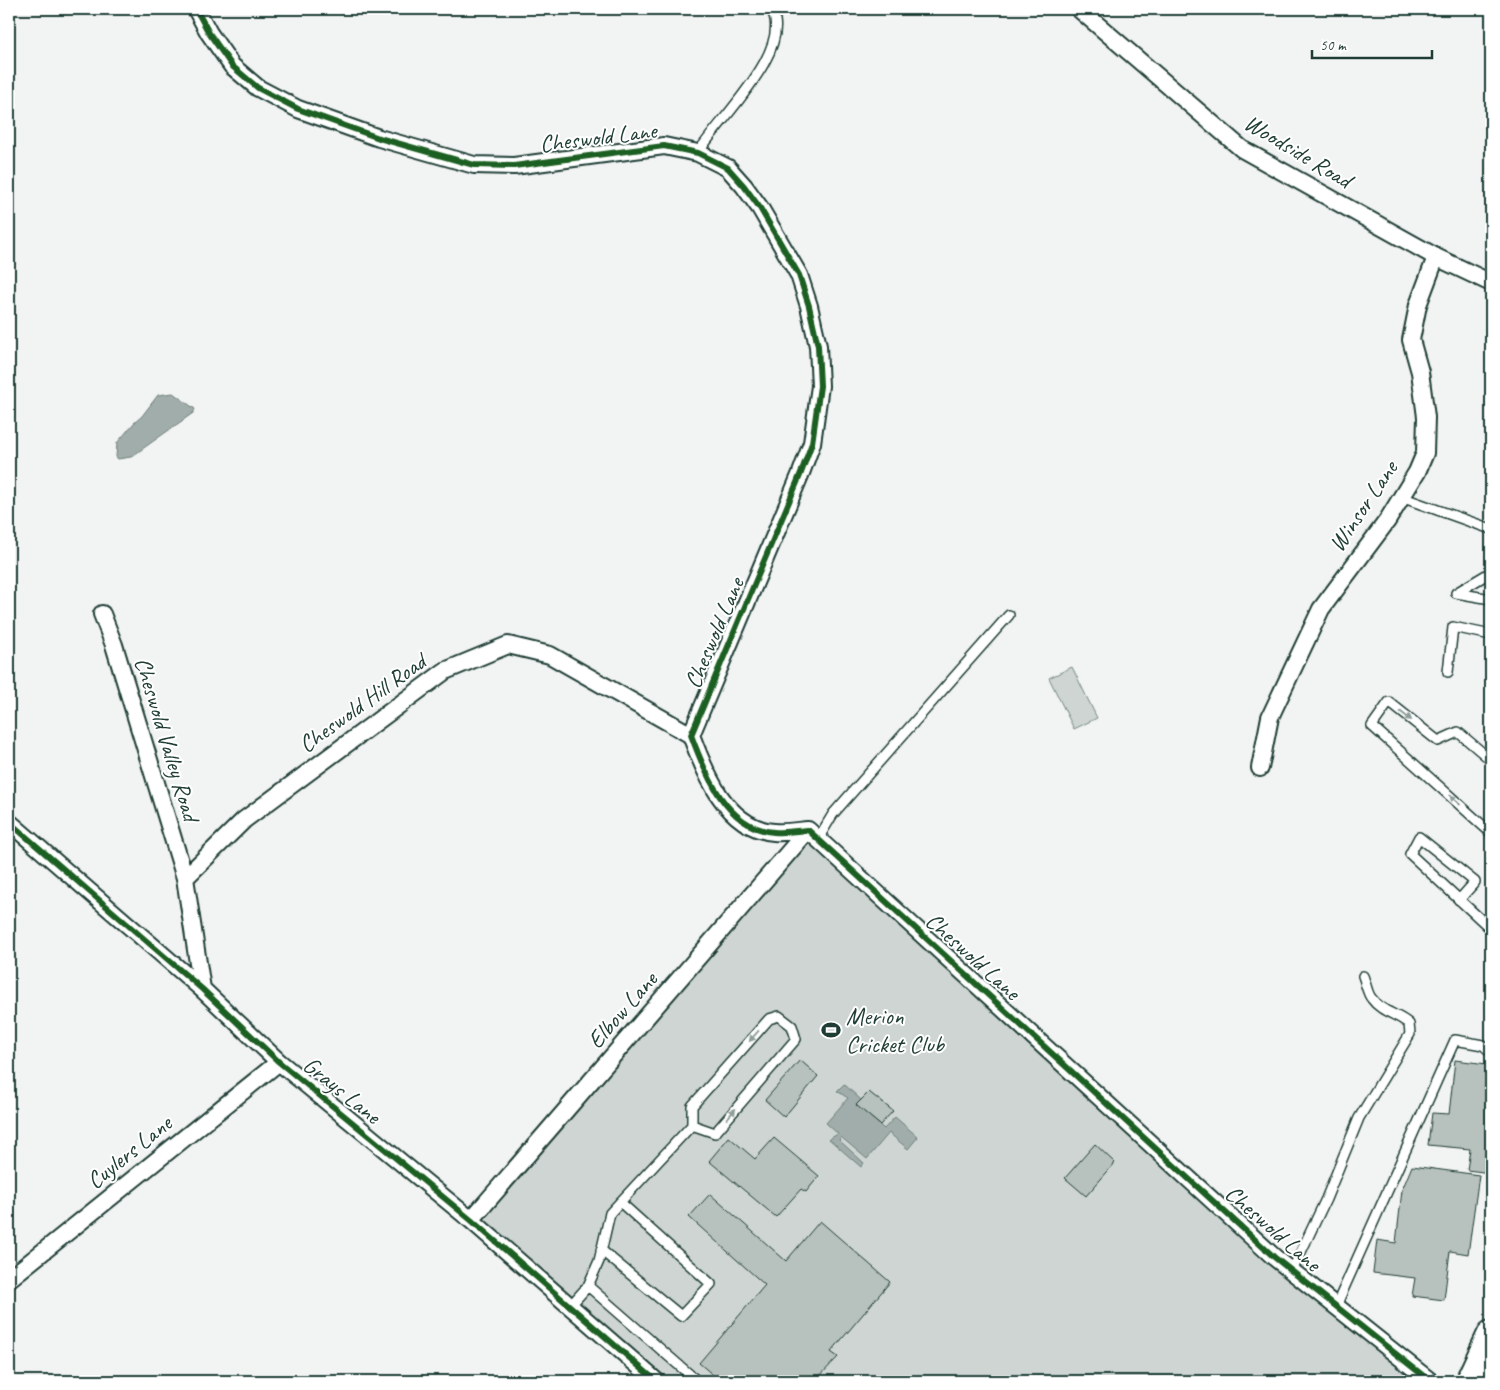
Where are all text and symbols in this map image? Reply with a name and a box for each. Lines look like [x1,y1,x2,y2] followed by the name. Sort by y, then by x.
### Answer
[1312,28,1432,60] scale bar
[1320,36,1347,55] text: 50 m
[1239,107,1360,197] street label: Woodside Road
[538,115,660,159] street label: Cheswold Lane
[1322,453,1405,557] street label: Winsor Lane
[677,571,752,693] street label: Cheswold Lane
[292,645,434,759] street label: Cheswold Hill Road
[128,653,207,828] street label: Cheswold Valley Road
[1399,711,1413,721] one-way arrow
[1449,794,1461,806] one-way arrow
[919,906,1028,1008] street label: Cheswold Lane
[580,964,665,1055] street label: Elbow Lane
[846,1001,946,1059] place label: Merion Cricket Club
[820,1019,842,1041] sports icon: Merion Cricket Club
[748,1029,760,1041] one-way arrow
[297,1050,389,1132] street label: Grays Lane
[80,1107,180,1196] street label: Cuylers Lane
[725,1109,737,1121] one-way arrow
[1219,1178,1329,1279] street label: Cheswold Lane

